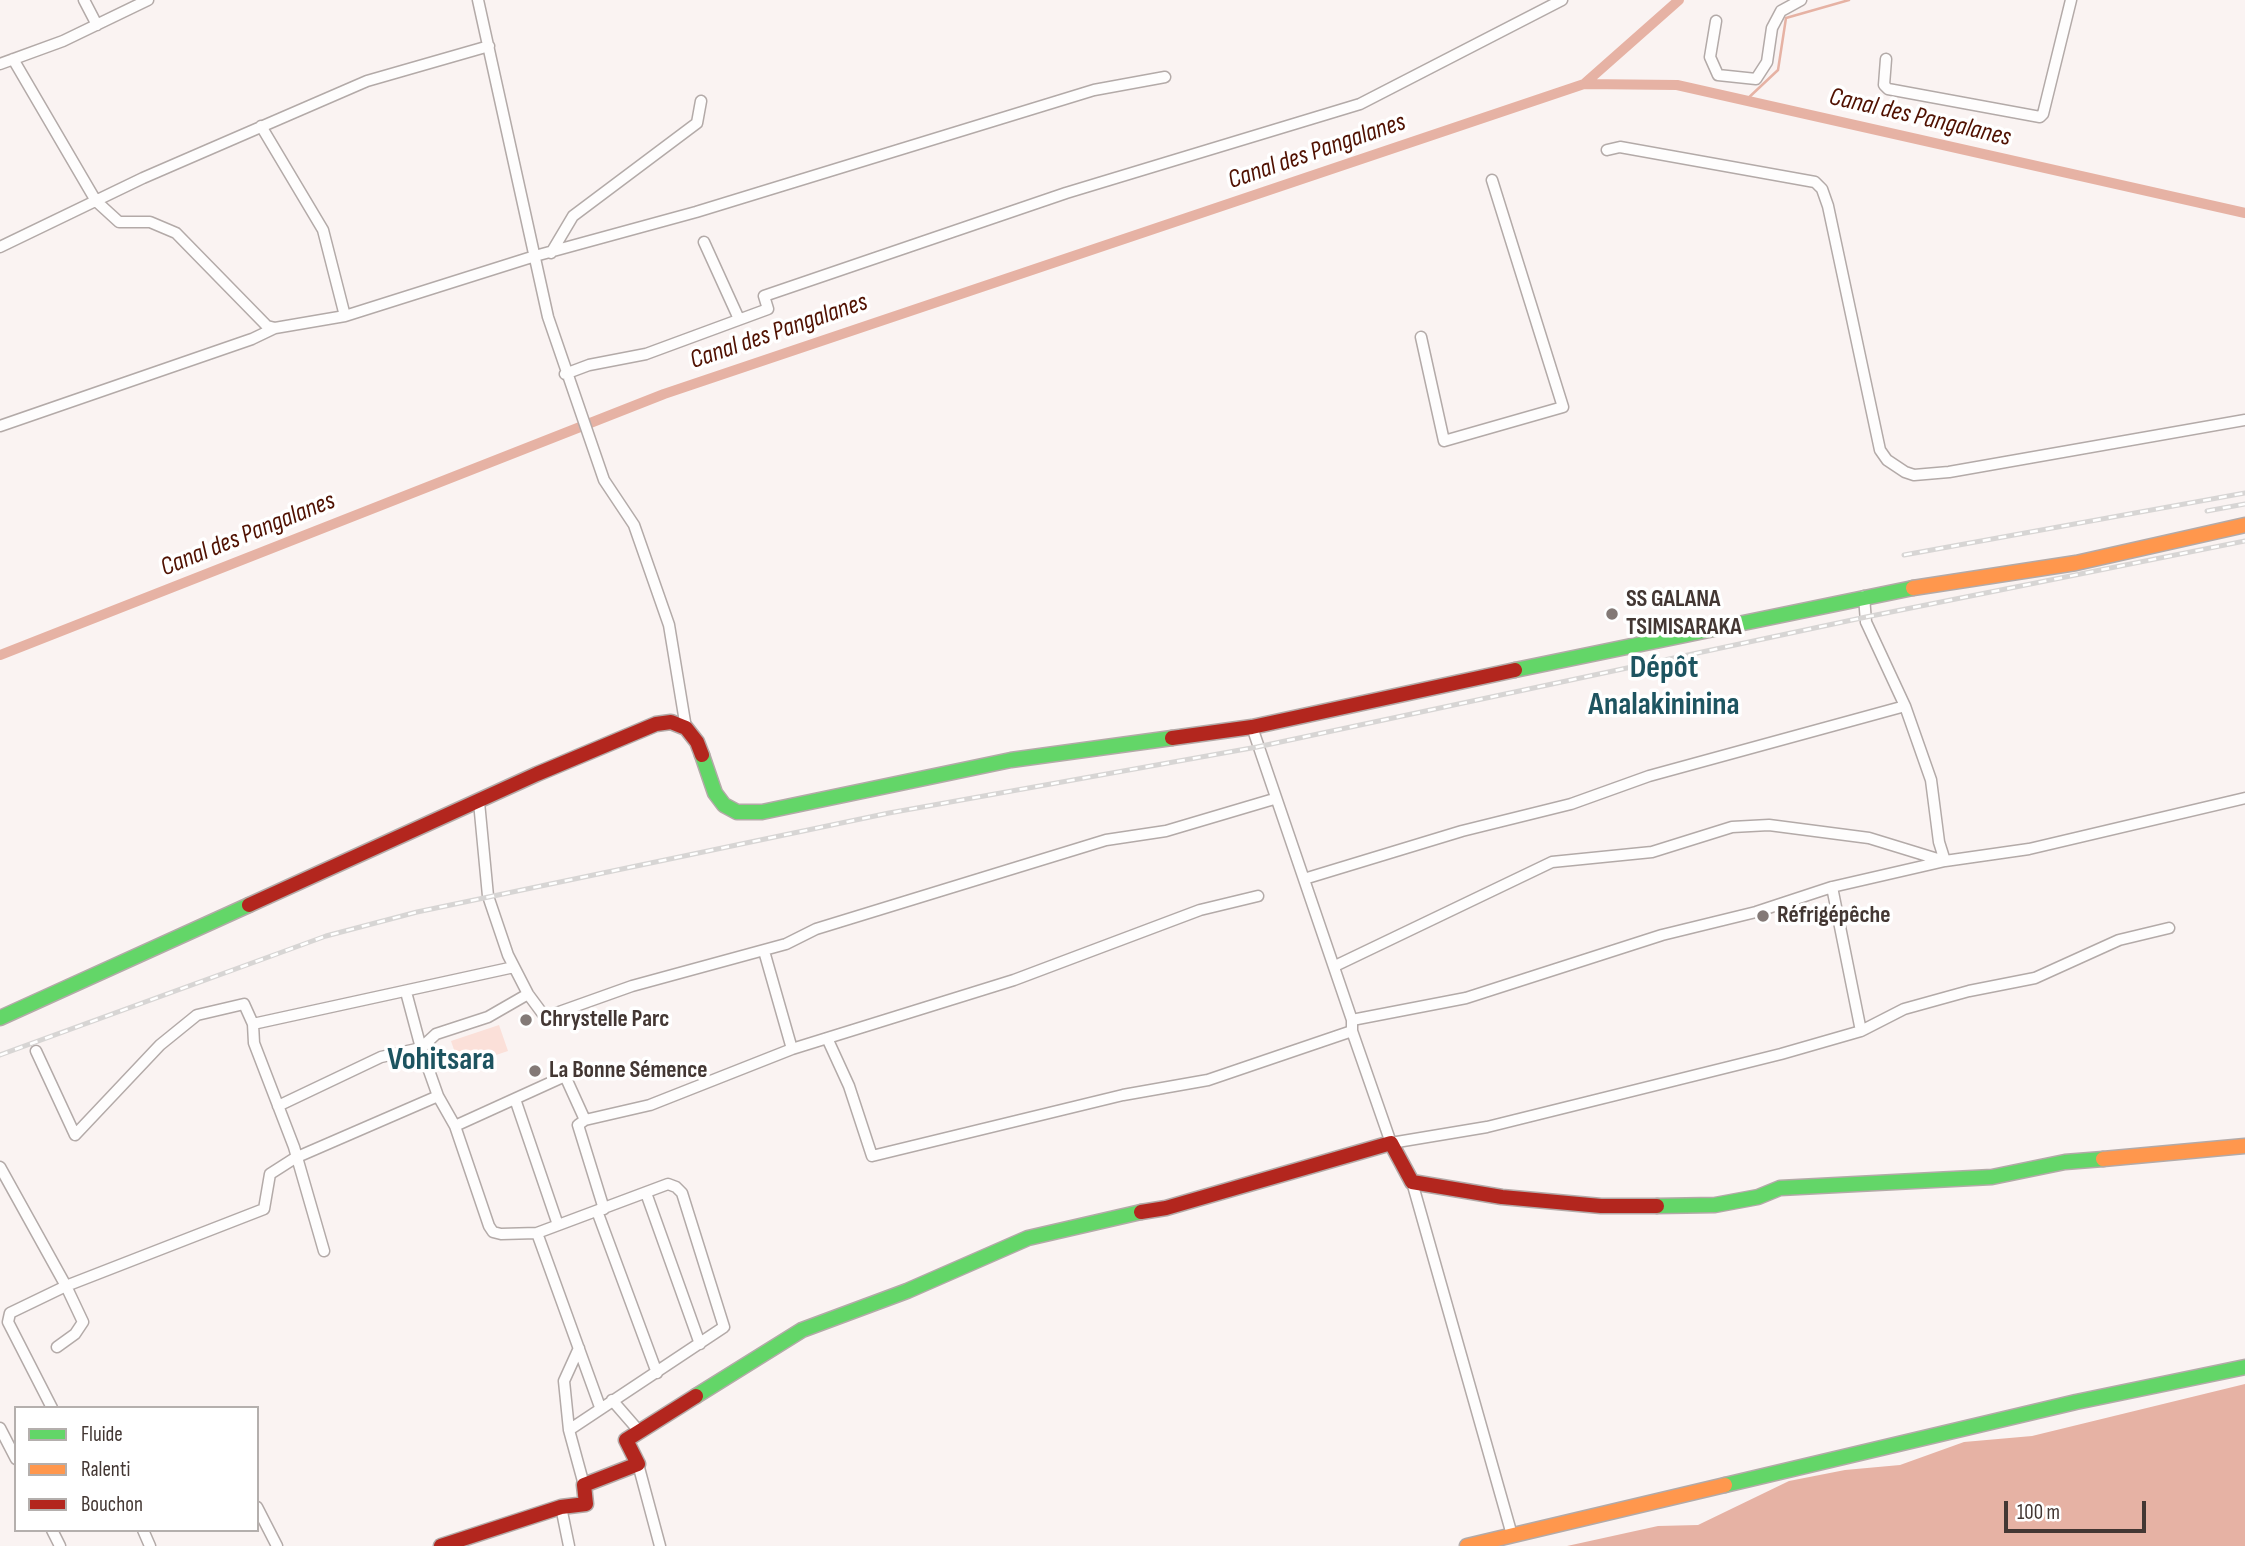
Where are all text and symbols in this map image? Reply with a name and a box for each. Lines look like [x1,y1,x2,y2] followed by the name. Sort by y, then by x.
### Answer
[1826,82,2014,154] water label: Canal des Pangalanes
[1224,107,1410,197] water label: Canal des Pangalanes
[686,287,872,377] water label: Canal des Pangalanes
[156,486,340,584] water label: Canal des Pangalanes
[1626,586,1742,642] place label: SS GALANA TSIMISARAKA
[1604,606,1620,622] marker: SS GALANA TSIMISARAKA
[1588,650,1740,725] district label: Dépôt Analakininina
[1777,902,1890,930] place label: Réfrigépêche
[1755,908,1771,924] marker: Réfrigépêche
[540,1006,669,1034] place label: Chrystelle Parc
[518,1012,534,1028] marker: Chrystelle Parc
[387,1042,495,1080] district label: Vohitsara
[549,1057,708,1085] place label: La Bonne Sémence
[527,1063,543,1079] marker: La Bonne Sémence
[14,1406,259,1532] legend
[81,1422,123,1447] text: Fluide
[81,1457,130,1482] text: Ralenti
[2007,1486,2149,1530] scale bar
[81,1492,143,1517] text: Bouchon
[2017,1500,2060,1525] text: 100 m

